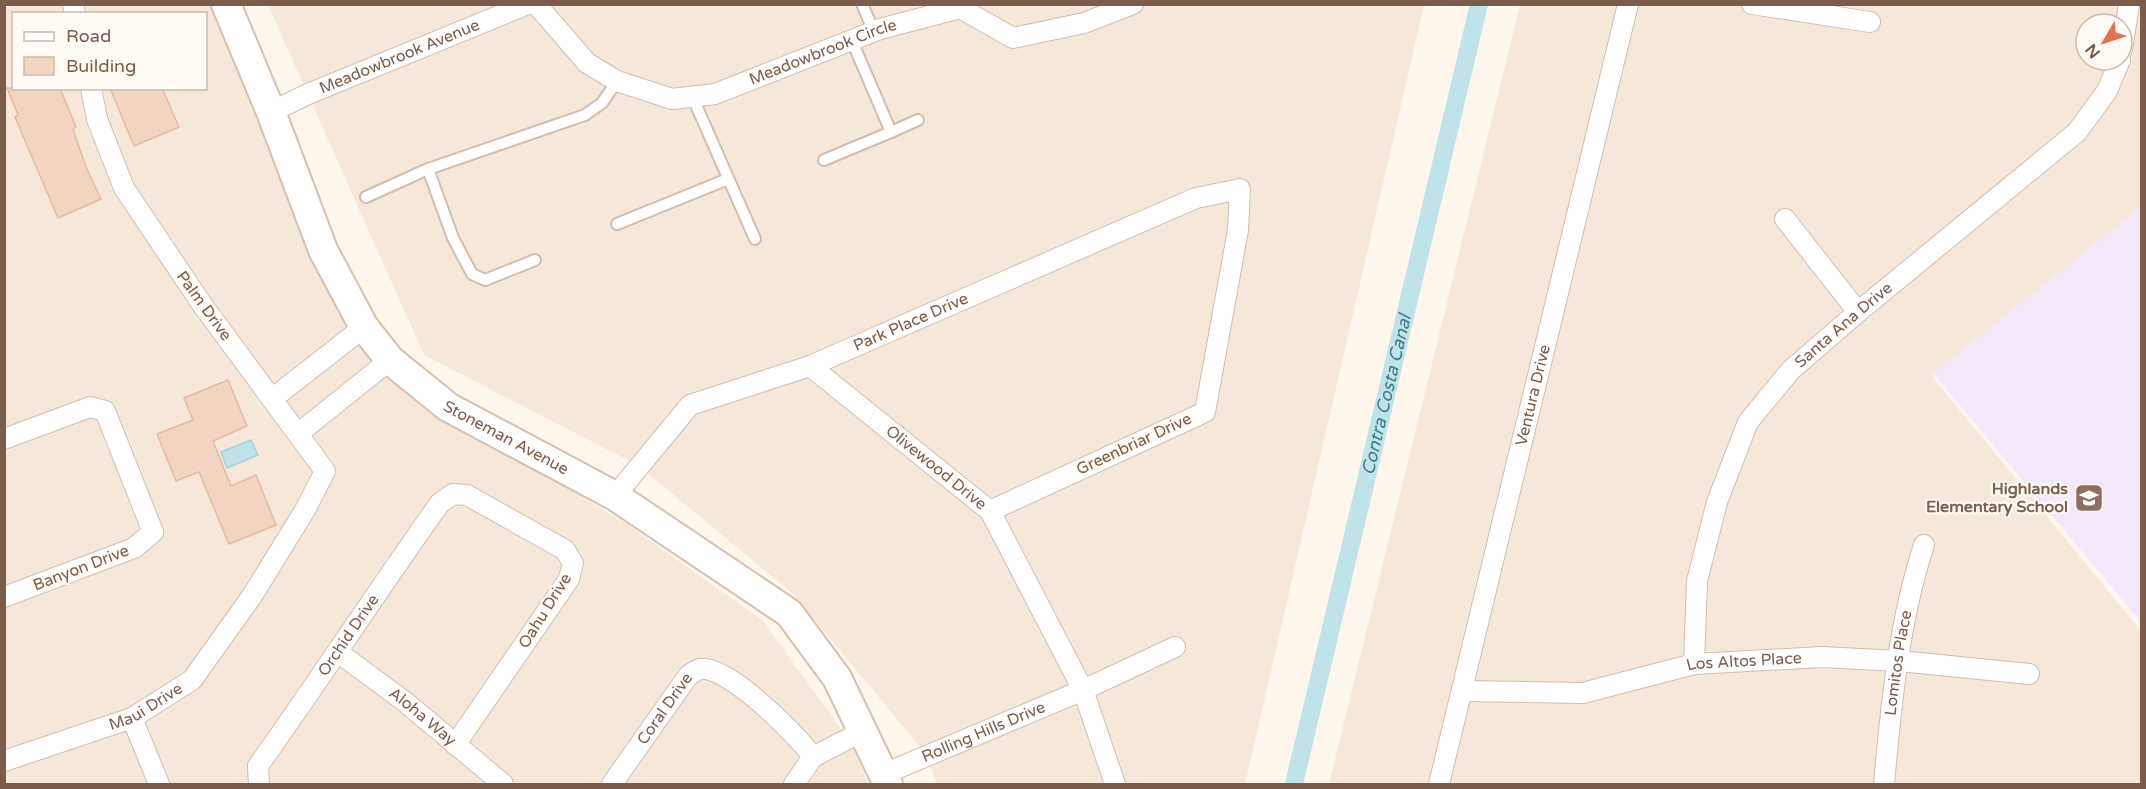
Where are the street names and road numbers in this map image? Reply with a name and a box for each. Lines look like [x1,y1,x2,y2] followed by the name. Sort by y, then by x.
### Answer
[316,15,483,98] street label: Meadowbrook Avenue
[746,15,899,90] street label: Meadowbrook Circle
[172,267,236,345] street label: Palm Drive
[1791,278,1896,372] street label: Santa Ana Drive
[850,288,971,356] street label: Park Place Drive
[1511,343,1555,448] street label: Ventura Drive
[440,396,572,479] street label: Stoneman Avenue
[1073,409,1195,479] street label: Greenbriar Drive
[882,421,991,514] street label: Olivewood Drive
[30,541,132,595] street label: Banyon Drive
[514,570,576,652] street label: Oahu Drive
[314,591,383,680] street label: Orchid Drive
[1881,608,1916,717] street label: Lomitos Place
[1684,648,1802,676] street label: Los Altos Place
[633,669,697,749] street label: Coral Drive
[106,679,186,735] street label: Maui Drive
[385,683,461,751] street label: Aloha Way
[919,697,1048,767] street label: Rolling Hills Drive

